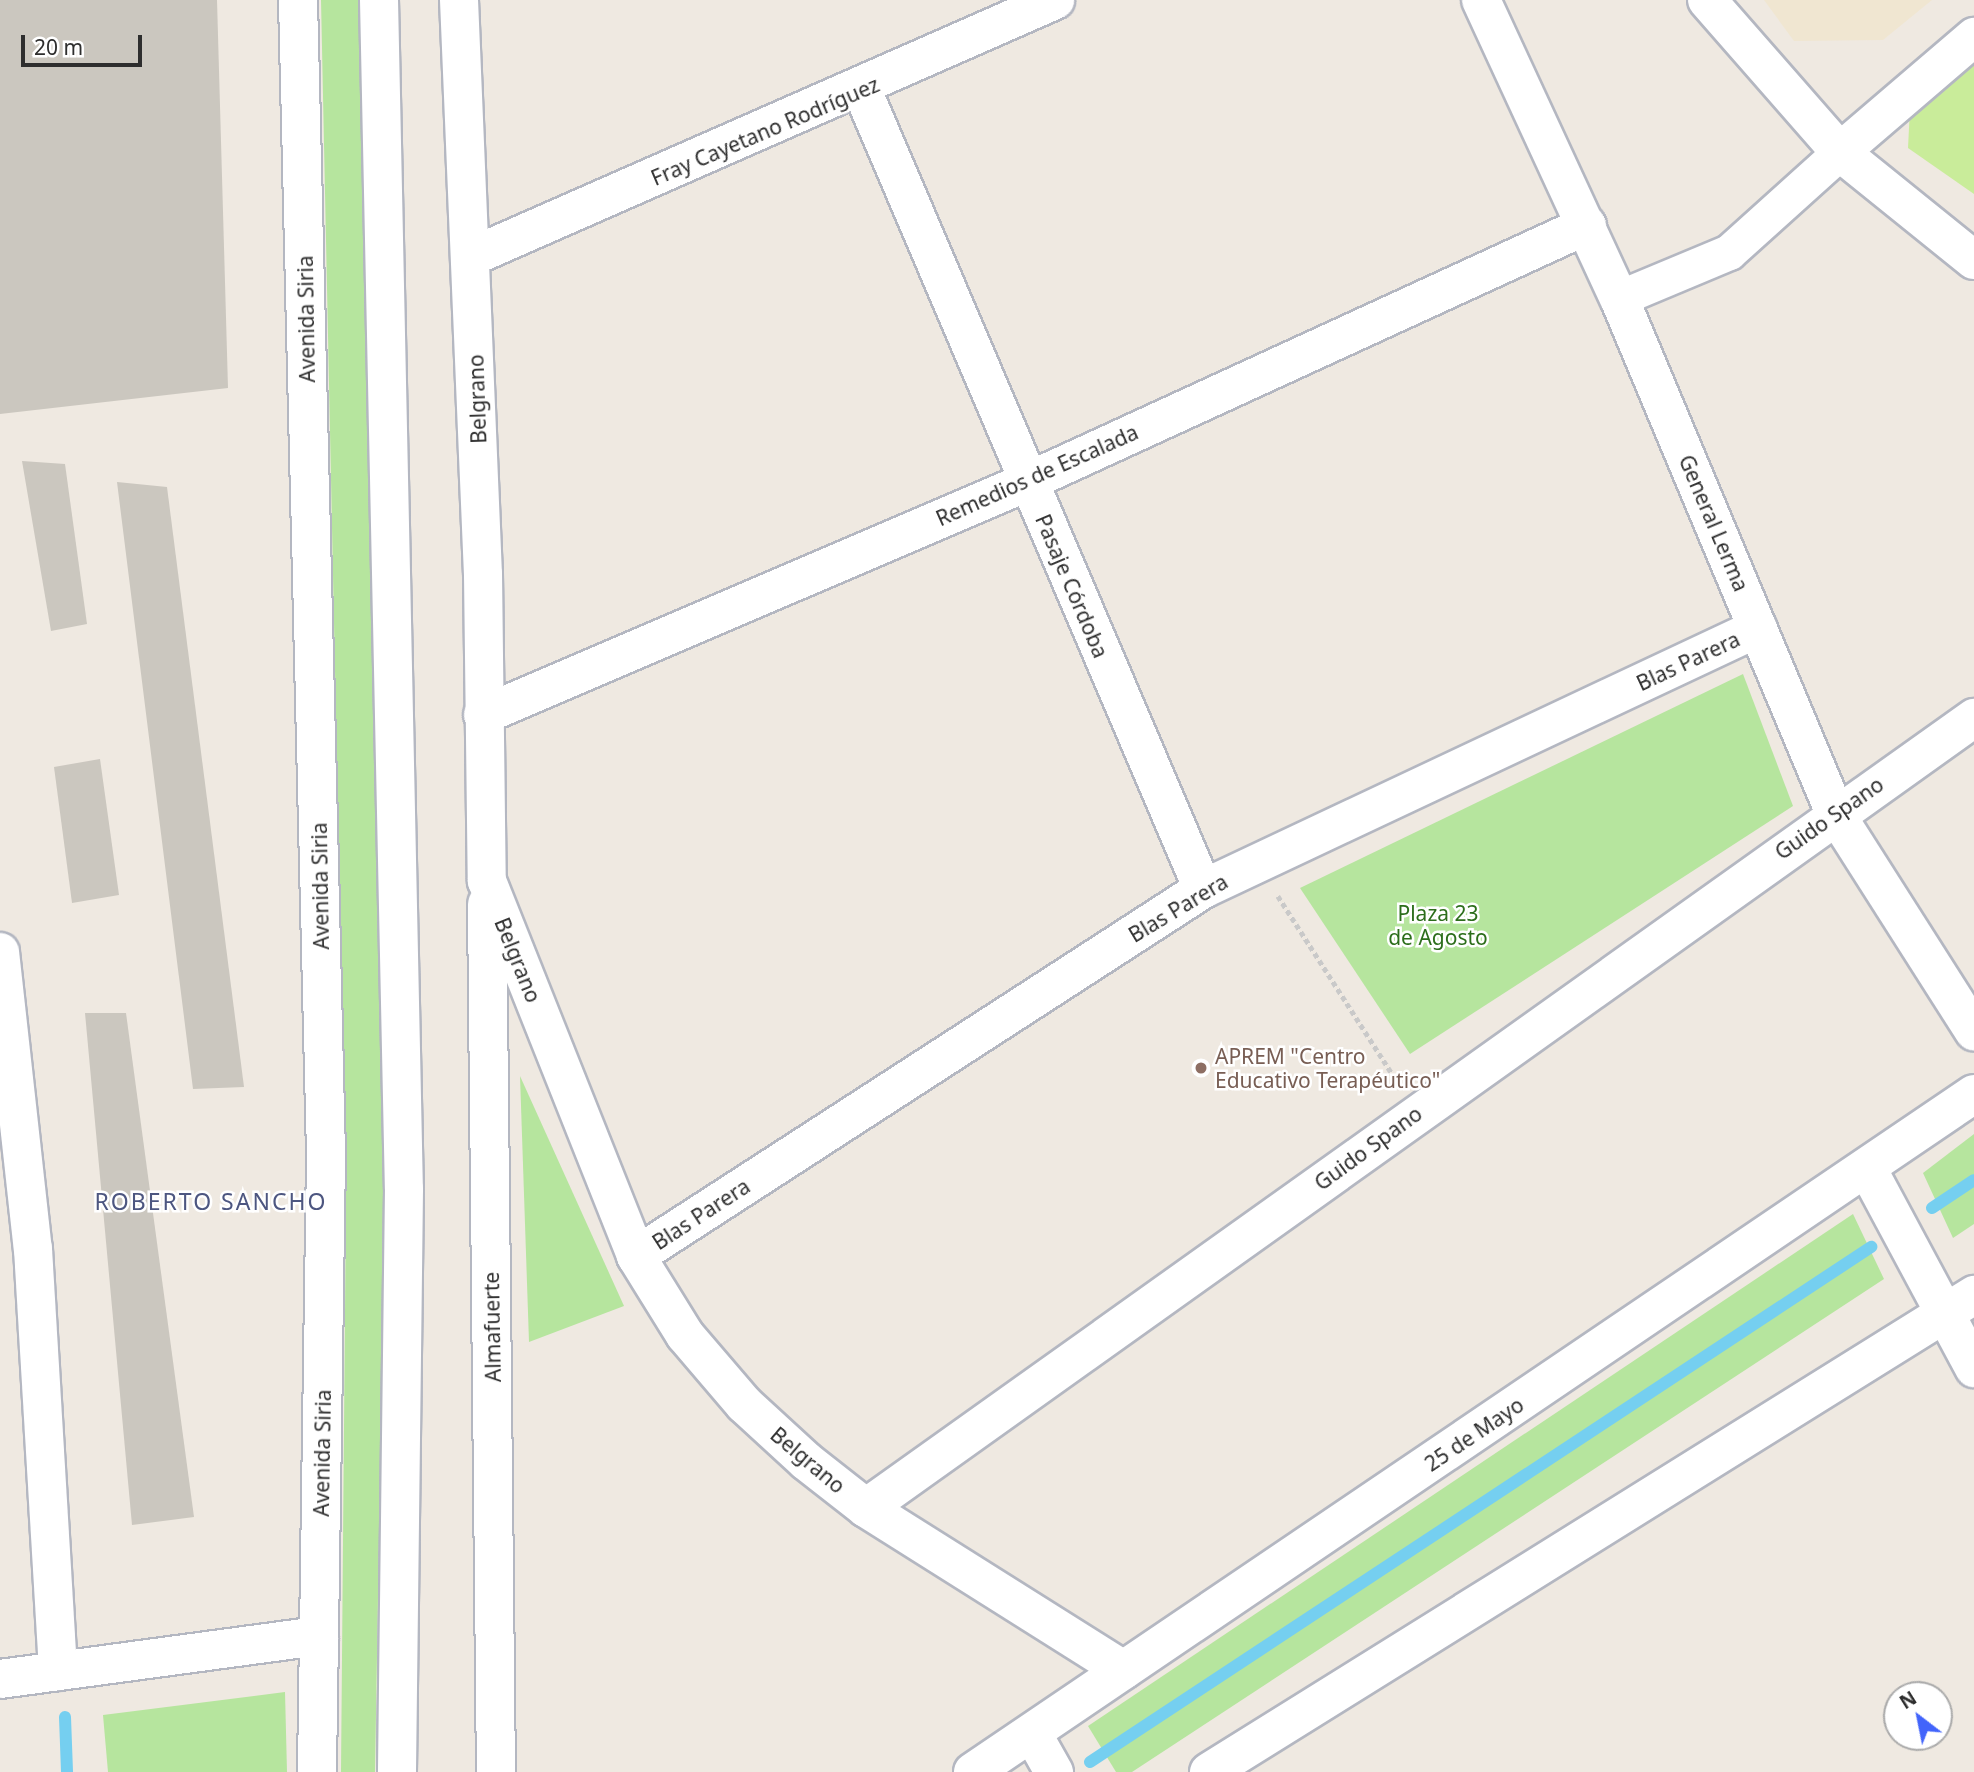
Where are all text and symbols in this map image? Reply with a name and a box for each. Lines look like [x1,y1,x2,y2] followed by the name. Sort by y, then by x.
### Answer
[24,21,145,65] scale bar
[34,33,83,61] text: 20 m
[647,71,883,191] street label: Fray Cayetano Rodríguez
[292,255,320,383] street label: Avenida Siria
[463,354,491,444] street label: Belgrano
[932,419,1142,531] street label: Remedios de Escalada
[1674,451,1754,595] street label: General Lerma
[1030,510,1114,662] street label: Pasaje Córdoba
[1632,626,1744,696] street label: Blas Parera
[1770,771,1888,865] street label: Guido Spano
[306,822,334,950] street label: Avenida Siria
[1124,869,1232,947] street label: Blas Parera
[1388,900,1488,950] park label: Plaza 23 de Agosto
[490,914,546,1006] street label: Belgrano
[1215,1043,1440,1093] place label: APREM "Centro Educativo Terapéutico"
[1193,1060,1209,1076] marker: APREM "Centro Educativo Terapéutico"
[1309,1101,1427,1195] street label: Guido Spano
[648,1173,754,1255] street label: Blas Parera
[96,1187,326,1215] district label: ROBERTO SANCHO
[478,1272,506,1382] street label: Almafuerte
[308,1389,336,1517] street label: Avenida Siria
[1420,1392,1528,1476] street label: 25 de Mayo
[766,1422,850,1498] street label: Belgrano
[1883,1681,1953,1751] north arrow
[1894,1685,1921,1715] text: N

